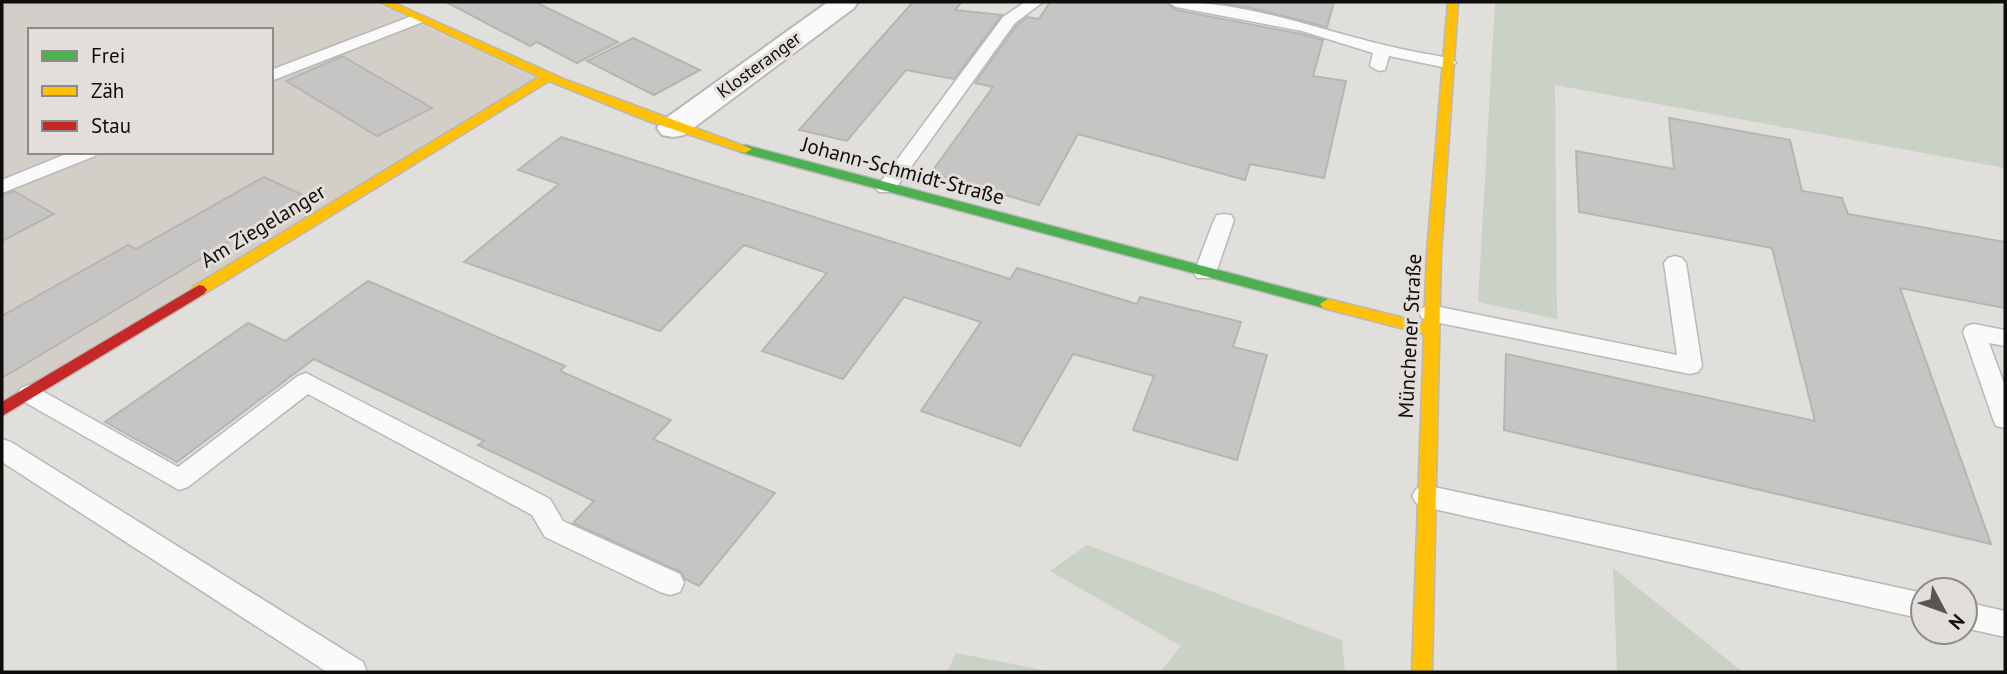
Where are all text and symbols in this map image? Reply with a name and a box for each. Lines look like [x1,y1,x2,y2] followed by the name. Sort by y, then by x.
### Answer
[712,26,805,103] street label: Klosteranger
[28,28,273,154] legend
[91,42,125,69] text: Frei
[91,77,124,104] text: Zäh
[91,112,131,139] text: Stau
[798,130,1007,211] street label: Johann-Schmidt-Straße
[195,178,330,273] street label: Am Ziegelanger
[1392,253,1427,419] street label: Münchener Straße
[1909,576,1979,646] north arrow
[1944,610,1970,635] text: N

